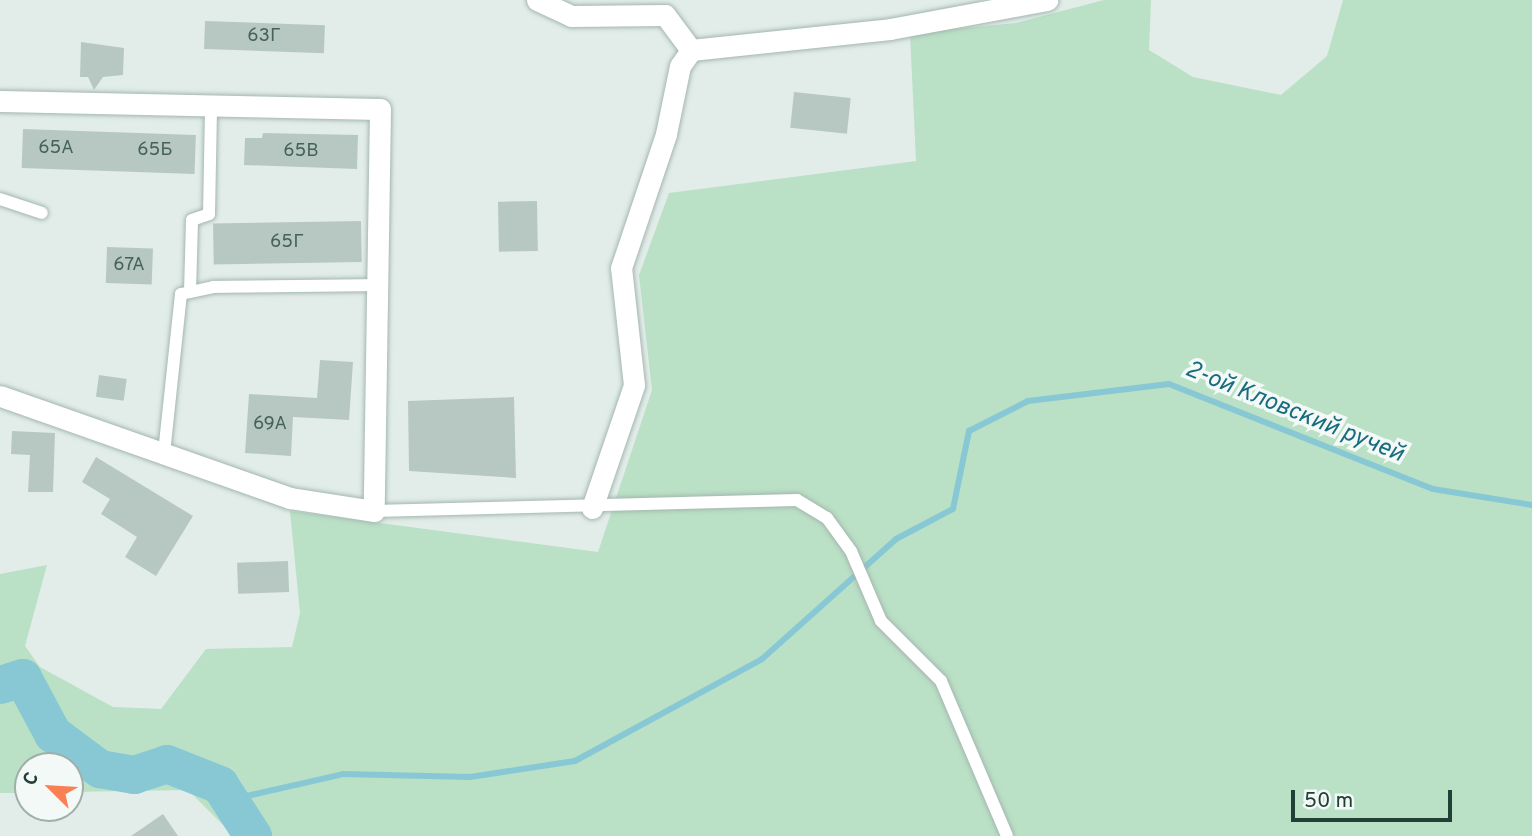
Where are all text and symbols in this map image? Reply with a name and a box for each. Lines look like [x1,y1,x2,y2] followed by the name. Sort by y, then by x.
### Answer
[247,26,281,48] house number: 63Г
[38,138,74,160] house number: 65А
[137,140,173,162] house number: 65Б
[283,141,319,163] house number: 65В
[270,232,304,254] house number: 65Г
[113,255,145,277] house number: 67А
[1181,356,1407,470] water label: 2-ой Кловский ручей
[253,414,287,436] house number: 69А
[14,752,84,822] north arrow
[18,769,45,790] text: С
[1294,776,1455,820] scale bar
[1304,788,1353,815] text: 50 m

